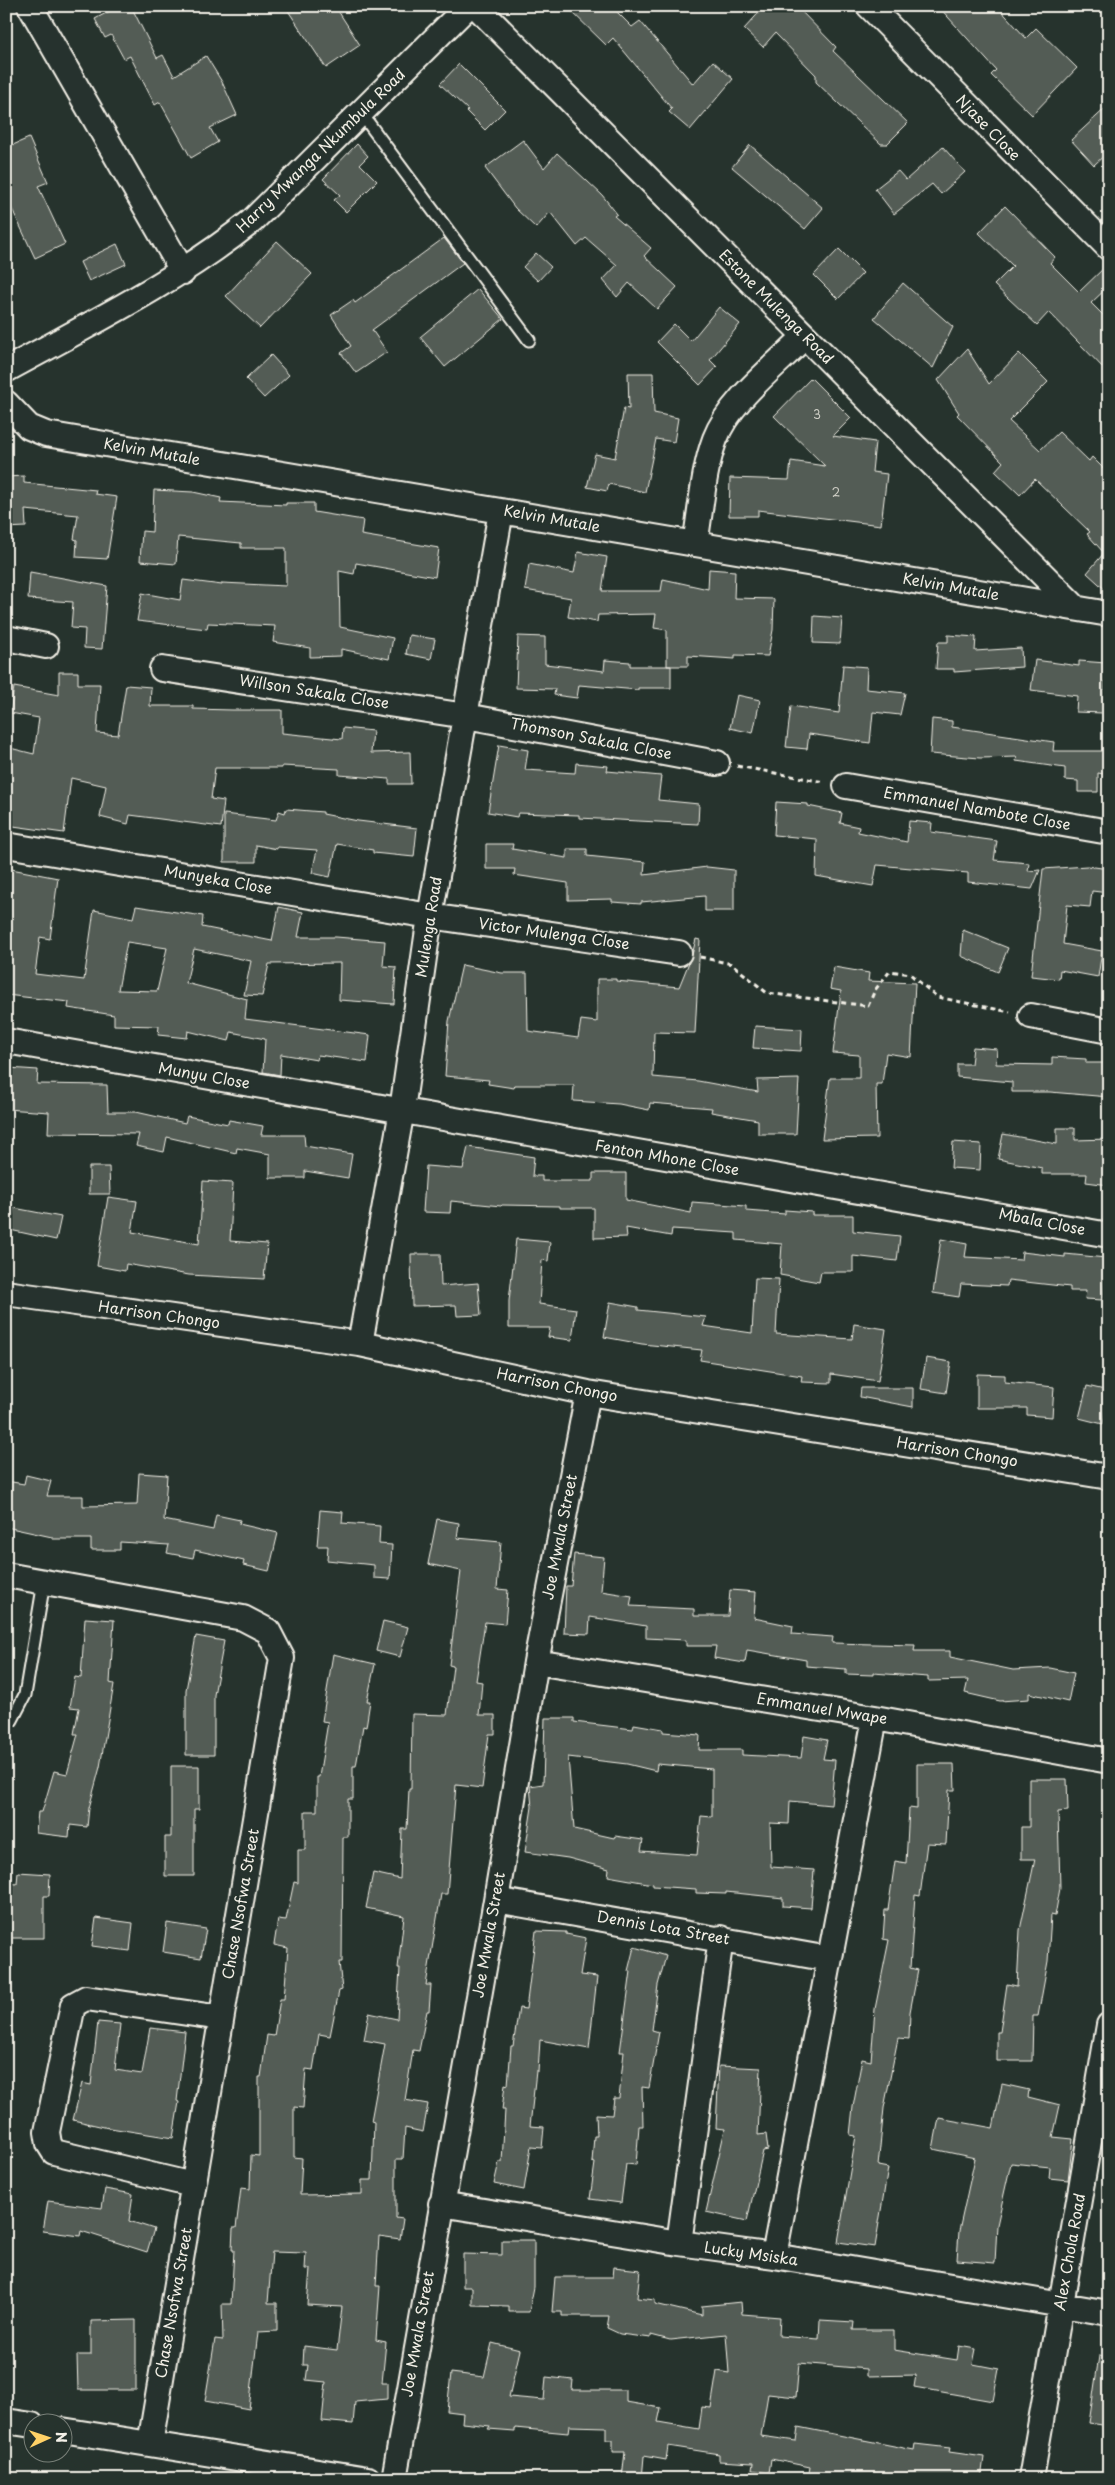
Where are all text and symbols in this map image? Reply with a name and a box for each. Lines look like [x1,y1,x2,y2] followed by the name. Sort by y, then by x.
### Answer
[230,63,410,237] street label: Harry Mwanga Nkumbula Road
[951,89,1027,165] street label: Njase Close
[714,243,840,369] street label: Estone Mulenga Road
[813,405,821,423] house number: 3
[102,431,202,470] street label: Kelvin Mutale
[832,483,840,501] house number: 2
[502,498,602,537] street label: Kelvin Mutale
[901,566,1001,605] street label: Kelvin Mutale
[238,667,391,714] street label: Willson Sakala Close
[509,711,674,764] street label: Thomson Sakala Close
[882,780,1073,835] street label: Emmanuel Nambote Close
[162,858,274,899] street label: Munyeka Close
[408,875,447,979] street label: Mulenga Road
[477,911,631,955] street label: Victor Mulenga Close
[157,1055,252,1094] street label: Munyu Close
[593,1133,741,1181] street label: Fenton Mhone Close
[997,1201,1087,1240] street label: Mbala Close
[97,1294,222,1333] street label: Harrison Chongo
[495,1361,620,1407] street label: Harrison Chongo
[895,1430,1020,1471] street label: Harrison Chongo
[535,1472,582,1601] street label: Joe Mwala Street
[755,1686,889,1729] street label: Emmanuel Mwape
[215,1827,264,1981] street label: Chase Nsofwa Street
[465,1870,510,1999] street label: Joe Mwala Street
[595,1904,732,1950] street label: Dennis Lota Street
[1047,2191,1090,2312] street label: Alex Chola Road
[148,2226,197,2380] street label: Chase Nsofwa Street
[703,2235,800,2271] street label: Lucky Msiska
[394,2269,439,2398] street label: Joe Mwala Street
[22,2412,72,2462] north arrow
[51,2431,72,2443] text: N

